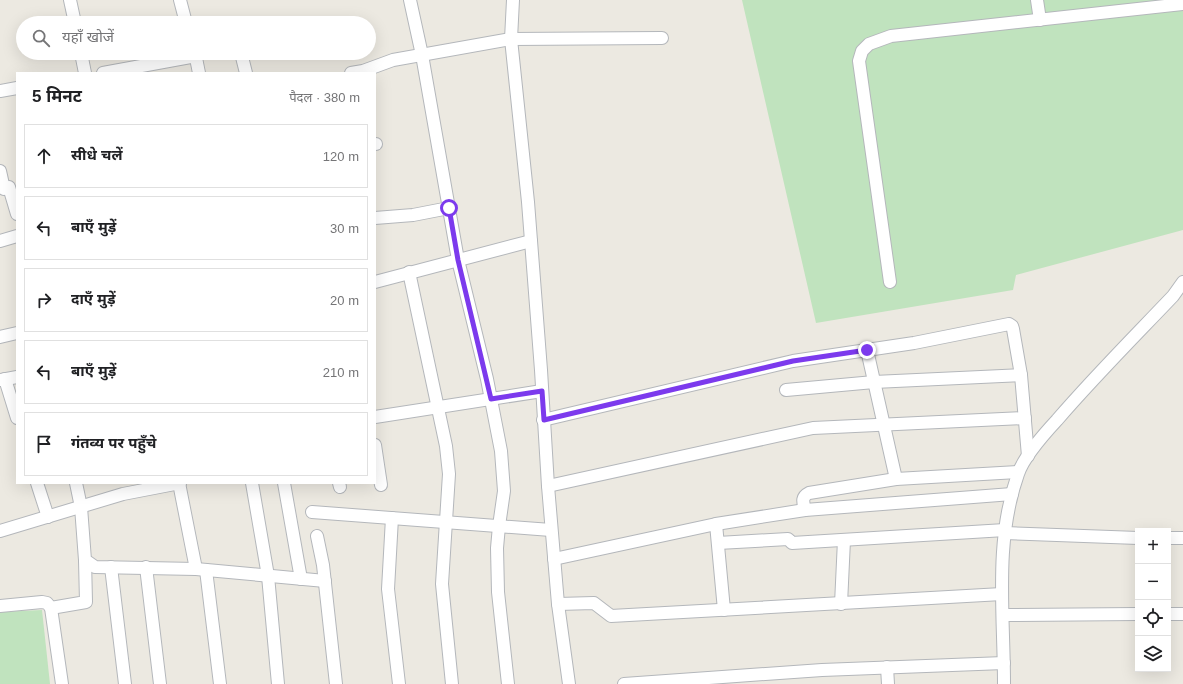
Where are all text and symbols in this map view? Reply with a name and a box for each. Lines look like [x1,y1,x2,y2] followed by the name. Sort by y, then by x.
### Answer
[16,16,376,60] search box
[30,27,52,49] icon: search
[62,28,114,45] text: यहाँ खोजें
[32,87,82,106] text: 5 मिनट
[289,90,360,105] text: पैदल · 380 m
[33,145,55,167] icon: ahead
[71,146,122,163] text: सीधे चलें
[323,149,359,164] text: 120 m
[440,199,458,217] route start
[33,217,55,239] icon: left
[71,218,116,235] text: बाएँ मुड़ें
[330,221,359,236] text: 30 m
[33,289,55,311] icon: right
[71,290,115,307] text: दाएँ मुड़ें
[330,293,359,308] text: 20 m
[858,341,876,359] route end
[33,361,55,383] icon: left
[71,362,116,379] text: बाएँ मुड़ें
[323,365,359,380] text: 210 m
[33,433,55,455] icon: arrive
[71,434,156,451] text: गंतव्य पर पहुँचे
[1135,528,1171,672] map controls
[1135,528,1171,564] button: +
[1135,564,1171,600] button: −
[1135,600,1171,636] button: locate
[1135,636,1171,672] button: layers

